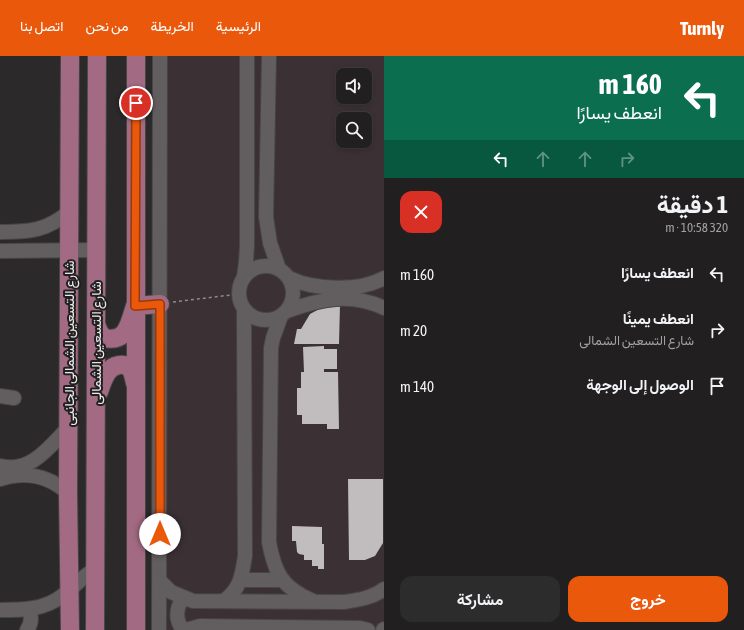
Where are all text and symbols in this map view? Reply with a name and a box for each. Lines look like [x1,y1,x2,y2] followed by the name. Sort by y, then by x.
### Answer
[680,17,724,39] text: Turnly
[20,18,63,34] text: اتصل بنا
[85,18,129,34] text: من نحن
[151,18,194,34] text: الخريطة
[216,18,261,34] text: الرئيسية
[336,68,372,148] map controls
[336,68,372,104] button: sound
[599,68,662,100] text: 160 m
[676,72,728,124] icon: left
[119,86,153,120] pin
[125,92,147,114] icon: arrive
[576,102,662,123] text: انعطف يسارًا
[336,112,372,148] button: search
[490,148,512,170] icon: left
[532,148,554,170] icon: ahead
[574,148,596,170] icon: ahead
[616,148,638,170] icon: right
[400,191,442,233] button: close
[657,191,728,218] text: 1 دقيقة
[665,220,728,235] text: 320 m · 10:58
[61,260,80,426] street label: شارع التسعين الشمالى الجانبى
[706,263,728,285] icon: left
[621,264,694,281] text: انعطف يسارًا
[400,266,434,283] text: 160 m
[88,281,107,405] street label: شارع التسعين الشمالى
[623,310,694,327] text: انعطف يمينًا
[706,319,728,341] icon: right
[400,322,427,339] text: 20 m
[579,333,694,348] text: شارع التسعين الشمالى
[706,375,728,397] icon: arrive
[586,376,694,393] text: الوصول إلى الوجهة
[400,378,434,395] text: 140 m
[139,513,181,555] position arrow
[400,576,560,622] button: مشاركة
[568,576,728,622] button: خروج

